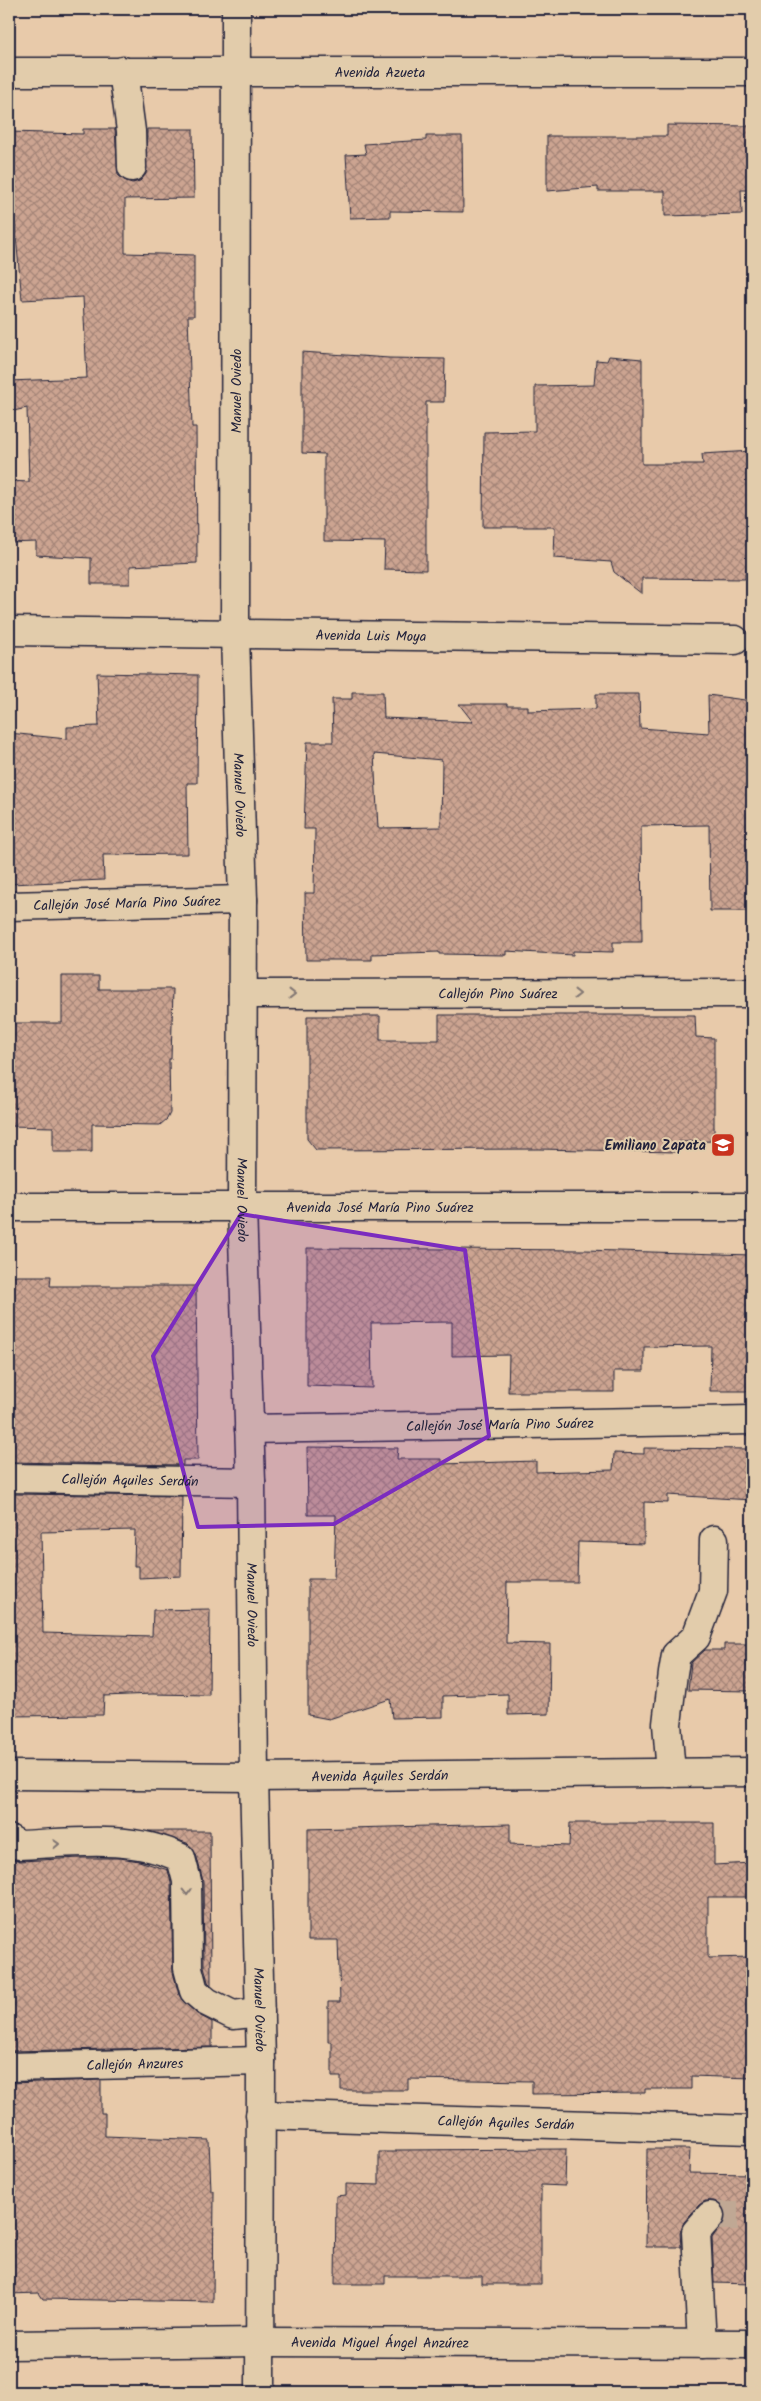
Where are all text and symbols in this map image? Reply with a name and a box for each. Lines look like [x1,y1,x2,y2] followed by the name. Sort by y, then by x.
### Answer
[335,62,425,84] street label: Avenida Azueta
[226,349,248,433] street label: Manuel Oviedo
[316,625,426,648] street label: Avenida Luis Moya
[227,752,251,838] street label: Manuel Oviedo
[33,891,221,917] street label: Callejón José María Pino Suárez
[438,983,558,1006] street label: Callejón Pino Suárez
[288,989,296,999] one-way arrow
[573,989,581,999] one-way arrow
[710,1132,736,1158] school or university icon: Emiliano Zapata
[605,1135,706,1157] place label: Emiliano Zapata
[230,1157,253,1243] street label: Manuel Oviedo
[286,1197,474,1219] street label: Avenida José María Pino Suárez
[406,1413,594,1438] street label: Callejón José María Pino Suárez
[61,1469,199,1493] street label: Callejón Aquiles Serdán
[240,1562,263,1647] street label: Manuel Oviedo
[311,1765,449,1788] street label: Avenida Aquiles Serdán
[52,1838,60,1849] one-way arrow
[182,1888,192,1896] one-way arrow
[247,1967,271,2052] street label: Manuel Oviedo
[86,2053,184,2077] street label: Callejón Anzures
[437,2110,575,2137] street label: Callejón Aquiles Serdán
[291,2332,469,2355] street label: Avenida Miguel Ángel Anzúrez

